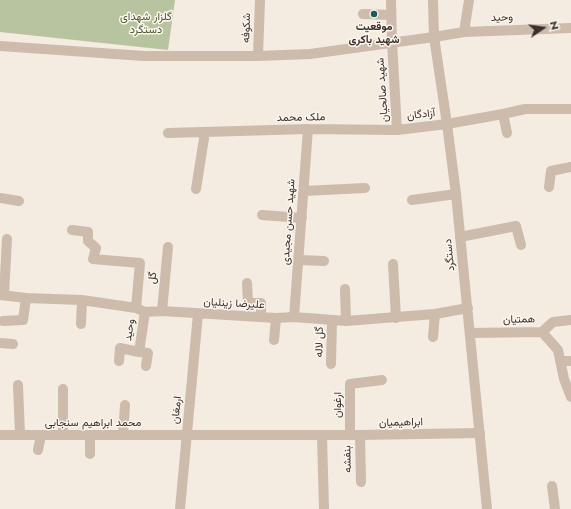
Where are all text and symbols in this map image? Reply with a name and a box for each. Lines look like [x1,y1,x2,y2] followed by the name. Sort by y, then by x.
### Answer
[523,8,563,48] north arrow
[369,9,379,19] marker: موقعیت شهید باکری
[120,10,172,36] park label: گلزار شهدای دستگرد
[491,11,513,25] street label: وحید
[240,13,254,43] street label: شکوفه
[546,19,563,31] text: N
[348,20,400,46] place label: موقعیت شهید باکری
[374,57,392,123] street label: شهید صالحیان
[406,107,436,123] street label: آزادگان
[277,111,325,125] street label: ملک محمد
[279,179,299,265] street label: شهید حسن مجیدی
[442,238,458,272] street label: دستگرد
[146,271,160,285] street label: گل
[203,296,265,312] street label: علیرضا زینلیان
[503,313,535,327] street label: همتیان
[122,318,138,342] street label: وحید
[313,327,327,357] street label: گل لاله
[331,392,345,418] street label: ارغوان
[169,395,185,425] street label: ارمغان
[45,416,141,430] street label: محمد ابراهیم سنجابی
[379,416,423,430] street label: ابراهیمیان
[341,445,355,473] street label: بنفشه

